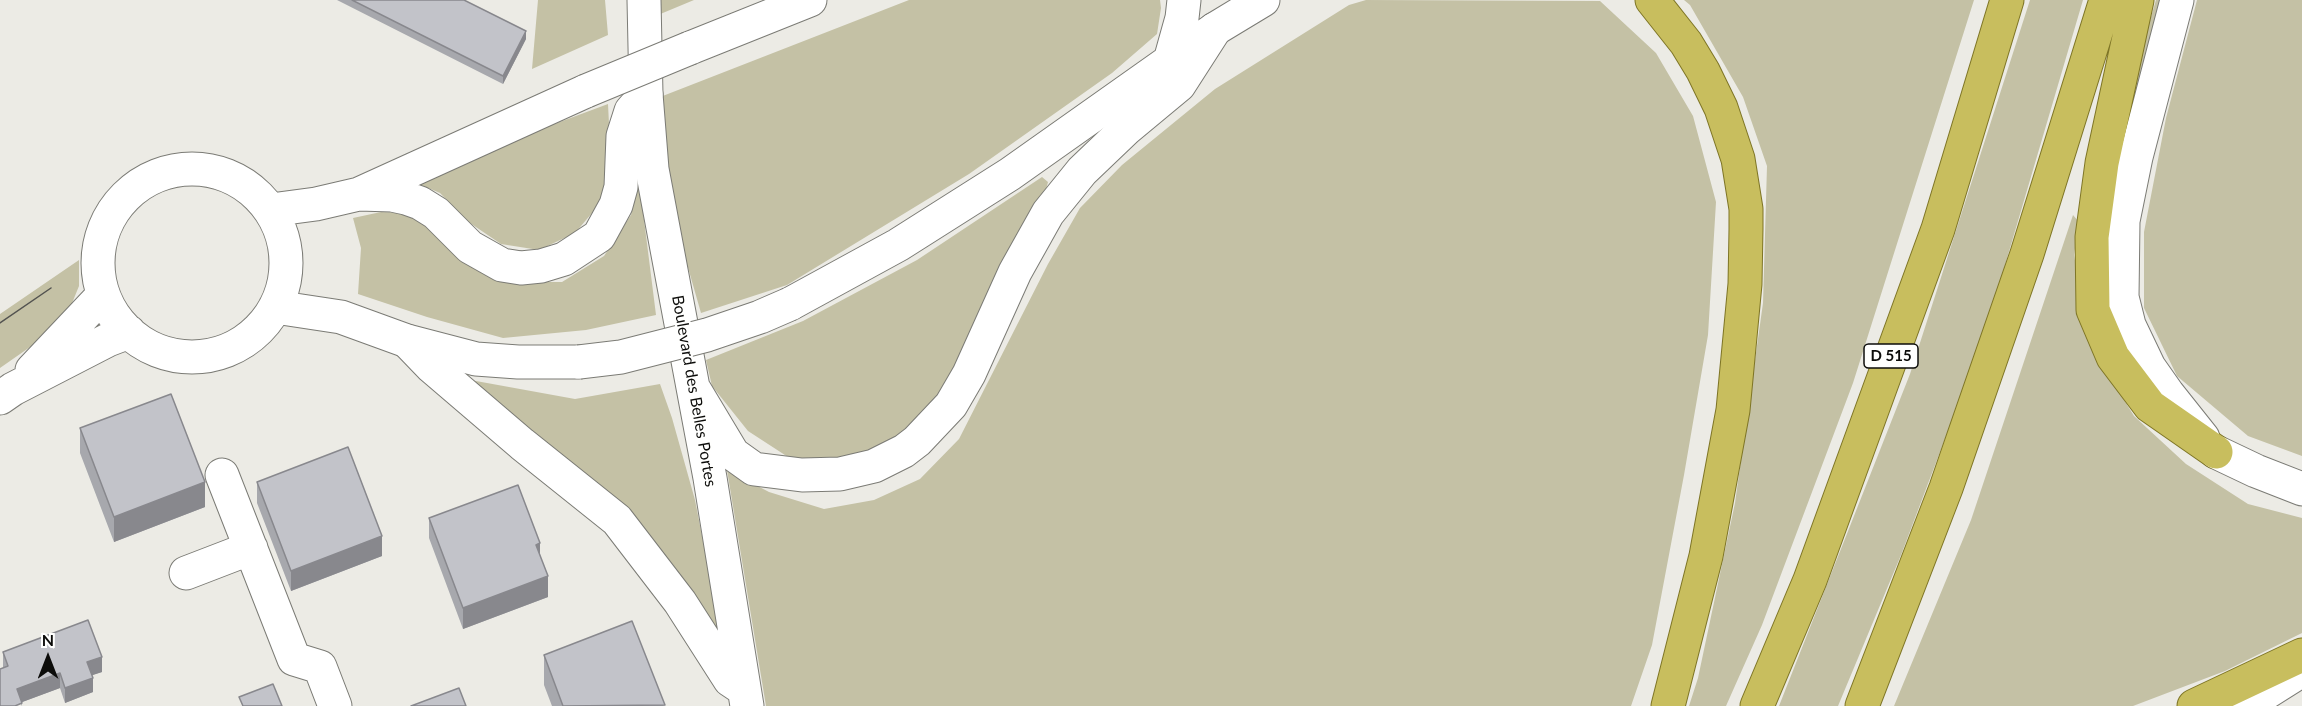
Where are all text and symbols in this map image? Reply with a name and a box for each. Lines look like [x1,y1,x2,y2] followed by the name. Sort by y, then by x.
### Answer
[668,294,720,488] street label: Boulevard des Belles Portes
[1864,344,1918,368] road number: D 515
[18,628,78,688] north arrow
[42,630,54,649] text: N

